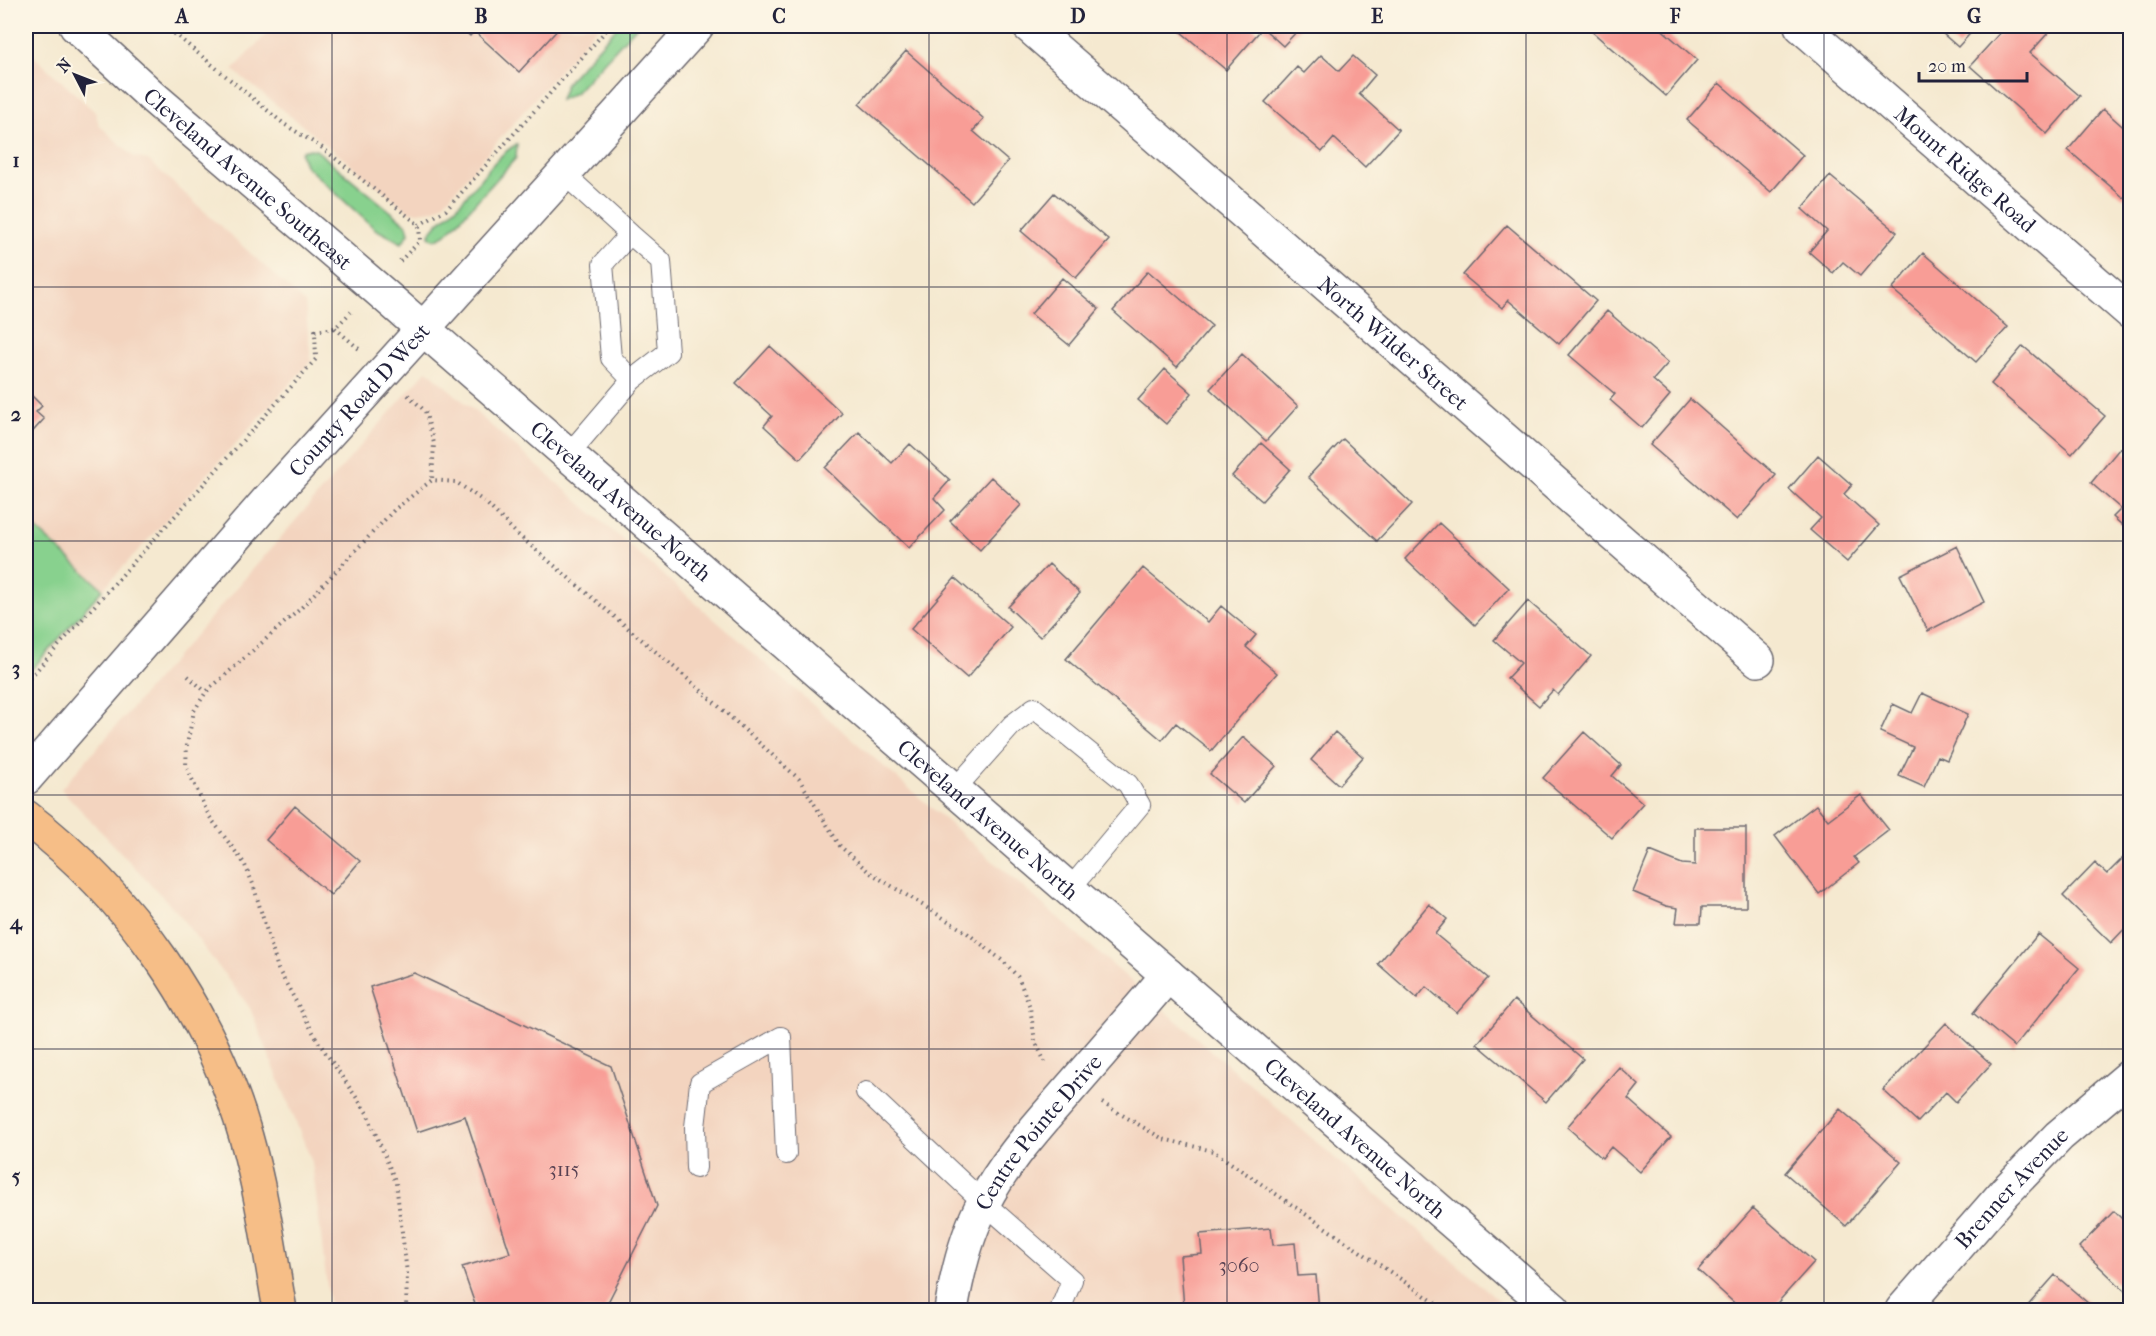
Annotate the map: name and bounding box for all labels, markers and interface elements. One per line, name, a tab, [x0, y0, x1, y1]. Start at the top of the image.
text: A	[174, 5, 190, 28]
text: B	[474, 5, 488, 28]
text: C	[772, 5, 786, 28]
text: D	[1070, 5, 1086, 28]
text: E	[1371, 5, 1383, 28]
text: F	[1669, 5, 1681, 28]
text: G	[1967, 5, 1981, 28]
north arrow	[45, 45, 105, 105]
scale bar	[1919, 45, 2027, 83]
text: N	[53, 54, 76, 76]
text: 20 m	[1928, 56, 1966, 77]
street label: Cleveland Avenue Southeast	[138, 83, 357, 276]
street label: Mount Ridge Road	[1889, 101, 2042, 239]
text: 1	[12, 149, 20, 172]
street label: North Wilder Street	[1312, 271, 1473, 416]
street label: County Road D West	[284, 318, 436, 482]
text: 2	[11, 403, 21, 426]
street label: Cleveland Avenue North	[525, 416, 717, 587]
text: 3	[12, 657, 20, 680]
street label: Cleveland Avenue North	[892, 734, 1084, 906]
text: 4	[9, 911, 23, 935]
street label: Centre Pointe Drive	[970, 1049, 1108, 1215]
street label: Cleveland Avenue North	[1259, 1053, 1451, 1224]
street label: Brenner Avenue	[1950, 1122, 2074, 1254]
house number: 3115	[548, 1158, 580, 1181]
text: 5	[12, 1165, 21, 1188]
house number: 3060	[1218, 1254, 1260, 1277]

